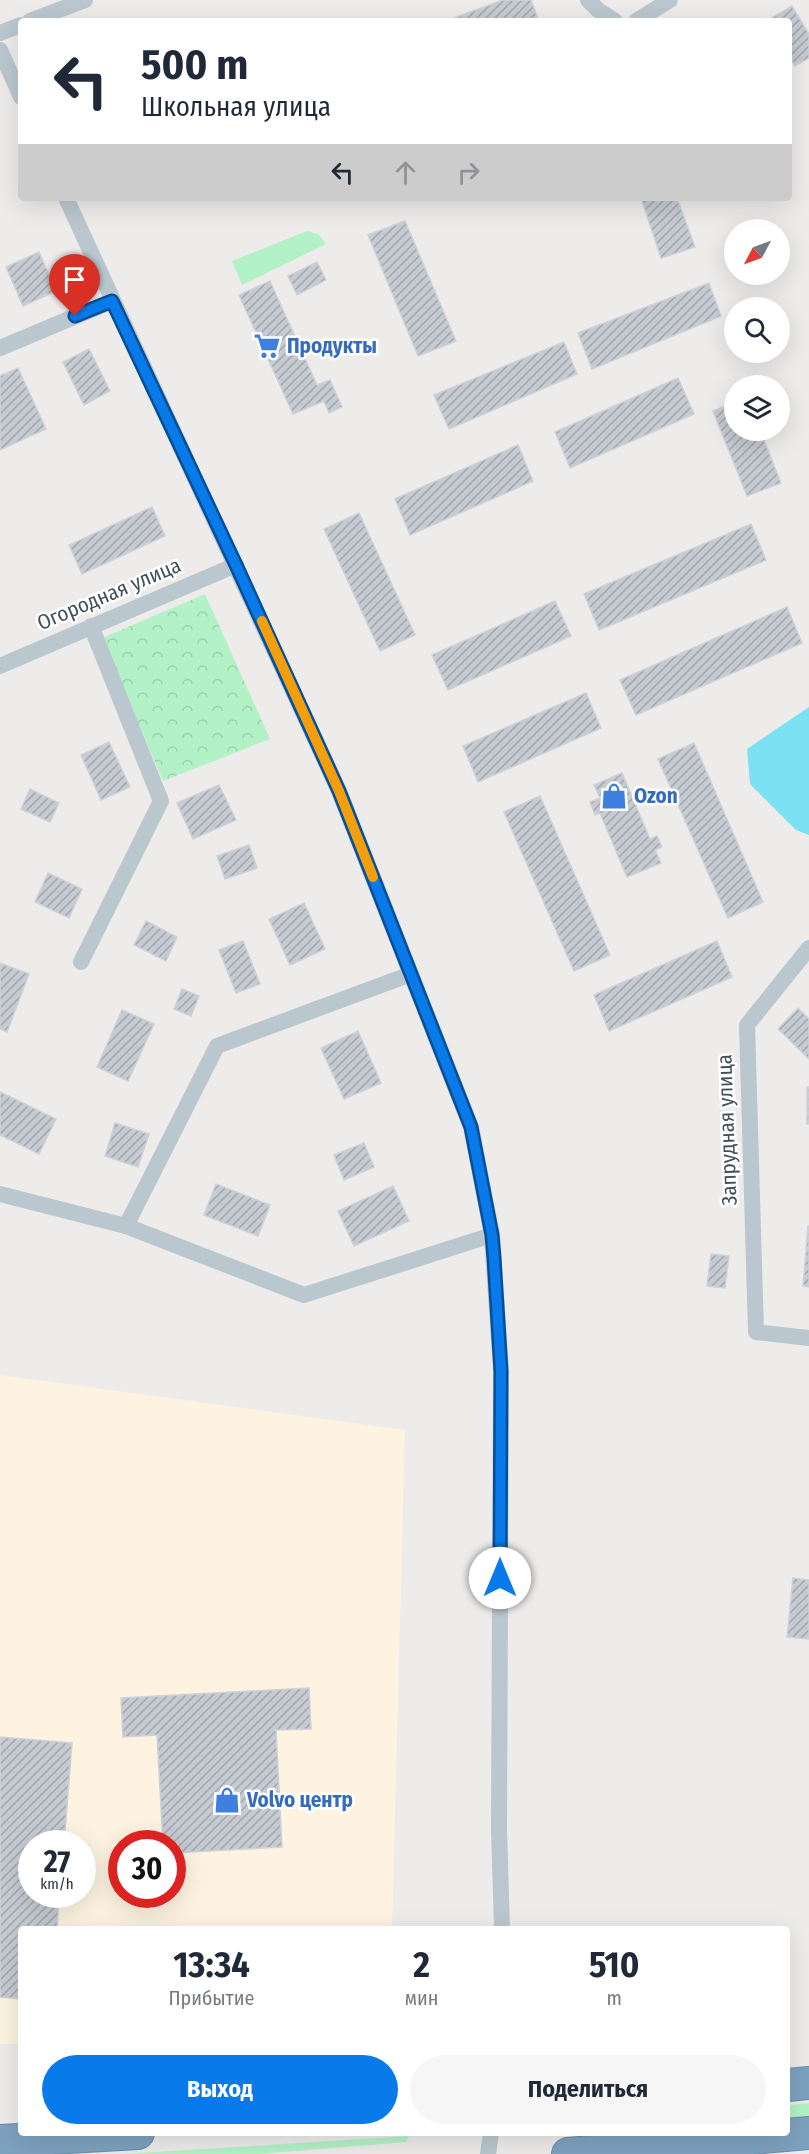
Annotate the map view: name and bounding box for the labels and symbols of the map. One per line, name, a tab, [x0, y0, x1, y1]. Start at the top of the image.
north arrow	[724, 219, 790, 285]
pin	[49, 254, 100, 316]
supermarket icon: Продукты	[252, 331, 282, 361]
place label: Продукты	[287, 333, 377, 359]
street label: Огородная улица	[33, 552, 185, 636]
shop icon: Ozon	[599, 781, 629, 811]
place label: Ozon	[634, 783, 678, 809]
street label: Запрудная улица	[711, 1054, 743, 1206]
position arrow	[468, 1546, 532, 1610]
shop icon: Volvo центр	[212, 1785, 242, 1815]
place label: Volvo центр	[246, 1787, 353, 1813]
speed limit sign: 30	[108, 1830, 186, 1908]

